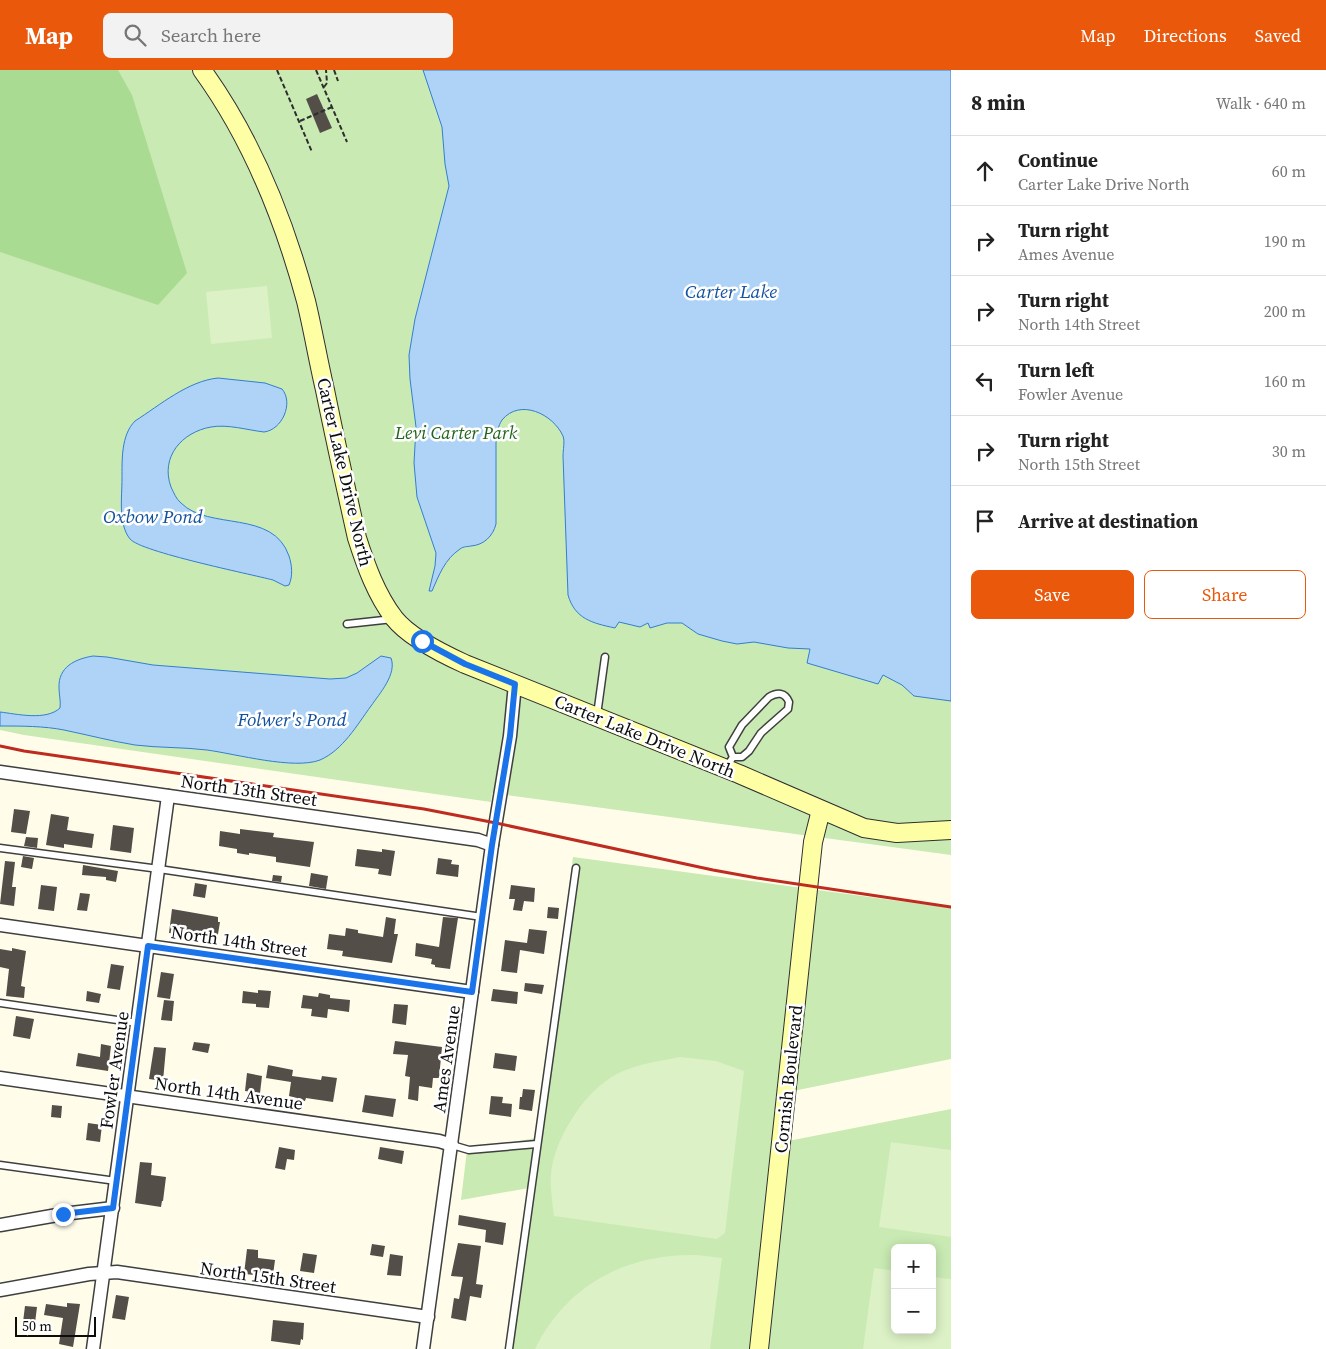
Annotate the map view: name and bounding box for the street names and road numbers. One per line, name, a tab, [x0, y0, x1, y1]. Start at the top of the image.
street label: Carter Lake Drive North	[311, 375, 379, 569]
street label: Carter Lake Drive North	[551, 688, 739, 784]
street label: North 13th Street	[179, 768, 319, 812]
street label: North 14th Street	[169, 919, 309, 963]
street label: Ames Avenue	[426, 1004, 466, 1114]
street label: Cornish Boulevard	[768, 1004, 808, 1154]
street label: Fowler Avenue	[93, 1010, 135, 1130]
street label: North 14th Avenue	[153, 1070, 305, 1116]
street label: North 15th Street	[198, 1255, 338, 1299]

